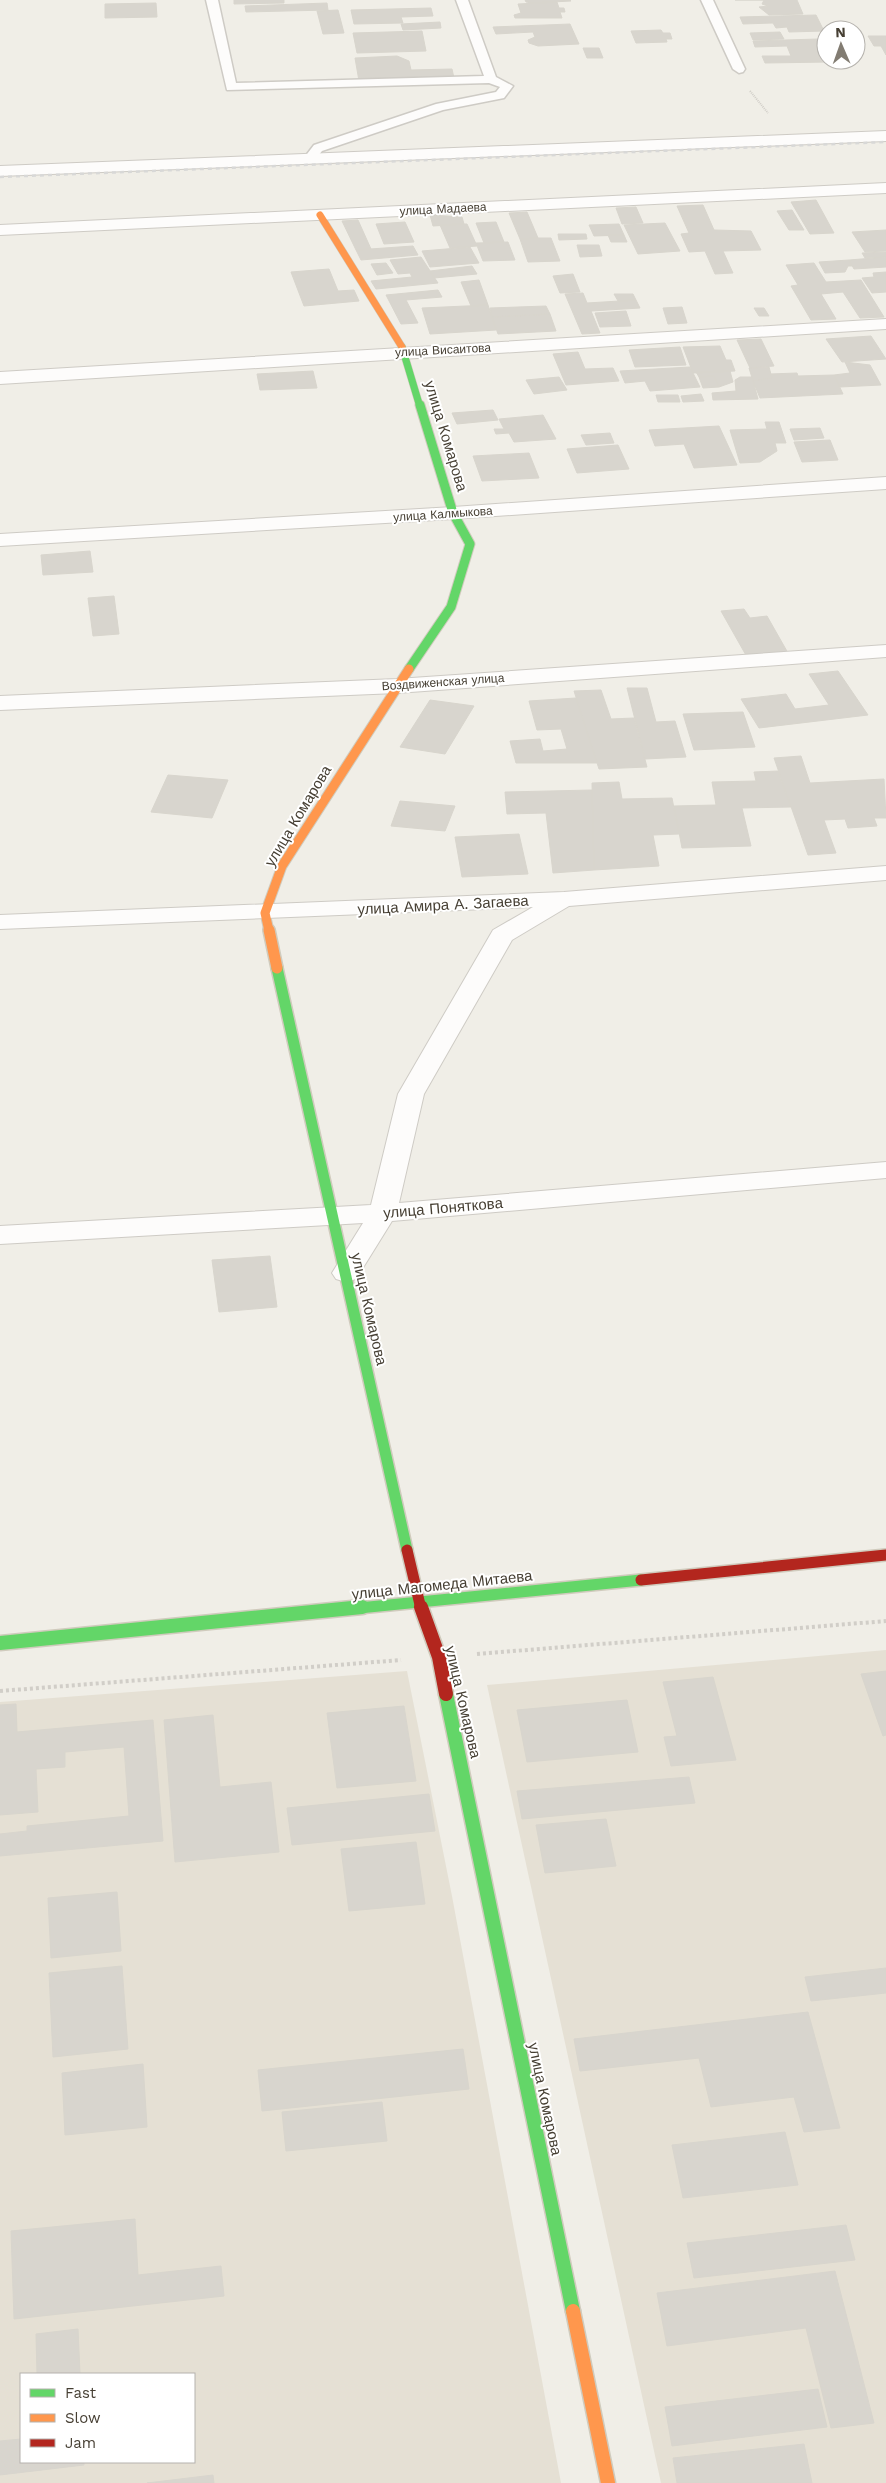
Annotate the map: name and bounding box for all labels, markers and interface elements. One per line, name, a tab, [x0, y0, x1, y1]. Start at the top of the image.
north arrow	[816, 20, 866, 70]
text: N	[835, 24, 846, 40]
street label: улица Мадаева	[399, 200, 487, 218]
street label: улица Висаитова	[395, 340, 492, 360]
street label: улица Комарова	[421, 378, 472, 494]
street label: улица Калмыкова	[393, 504, 493, 524]
street label: Воздвиженская улица	[381, 671, 505, 693]
street label: улица Комарова	[261, 762, 336, 870]
street label: улица Амира А. Загаева	[357, 891, 530, 918]
street label: улица Поняткова	[382, 1194, 504, 1222]
street label: улица Комарова	[347, 1251, 391, 1368]
street label: улица Магомеда Митаева	[351, 1566, 534, 1603]
street label: улица Комарова	[441, 1644, 485, 1761]
street label: улица Комарова	[524, 2041, 566, 2158]
legend	[20, 2373, 195, 2463]
text: Fast	[65, 2384, 97, 2402]
text: Slow	[65, 2409, 101, 2427]
text: Jam	[65, 2434, 96, 2452]

